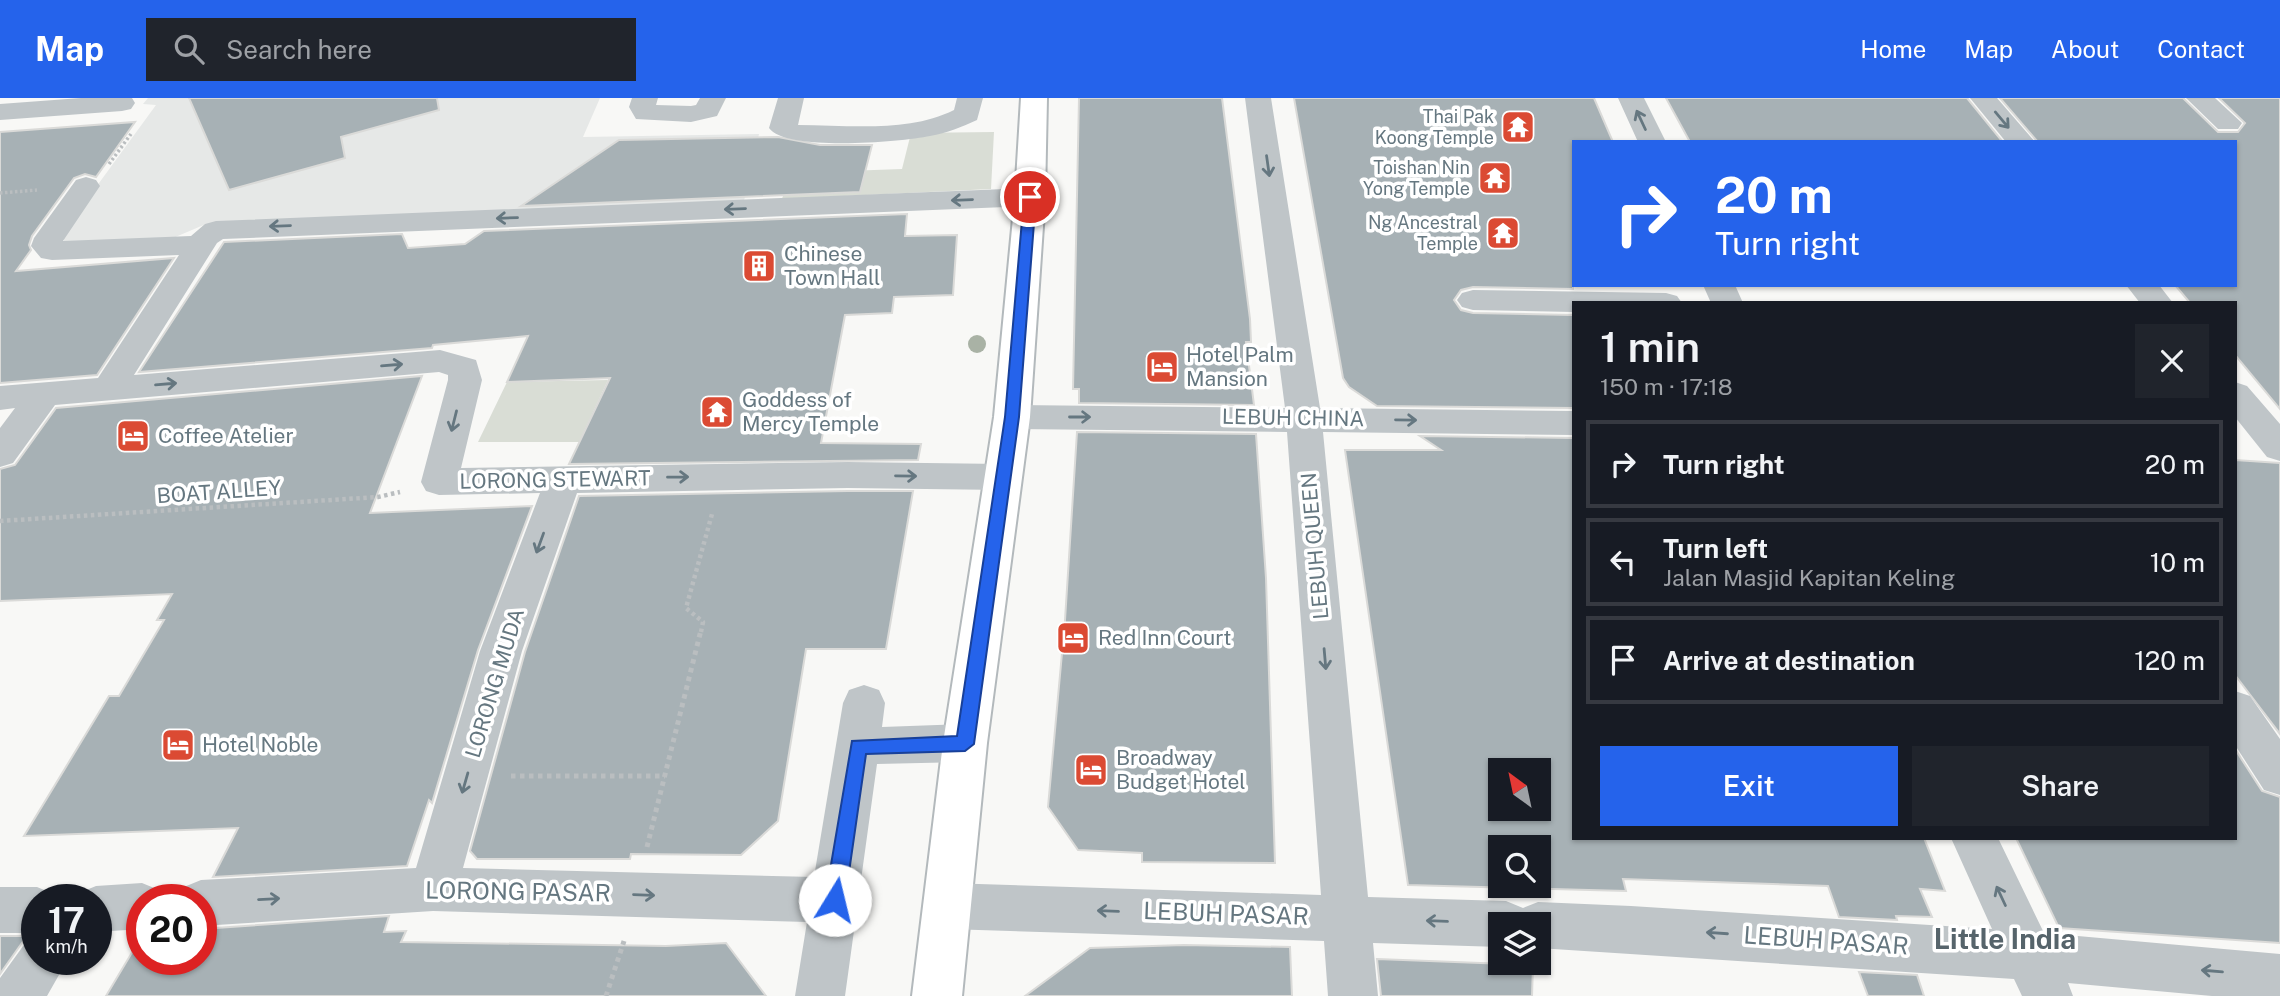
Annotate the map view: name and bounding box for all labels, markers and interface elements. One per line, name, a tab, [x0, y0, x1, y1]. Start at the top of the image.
search box	[146, 18, 636, 81]
text: Map	[35, 30, 104, 68]
icon: search	[170, 30, 208, 68]
text: Search here	[226, 34, 372, 65]
text: Home	[1860, 35, 1926, 63]
text: Map	[1964, 35, 2013, 63]
text: About	[2051, 35, 2119, 63]
text: Contact	[2157, 35, 2245, 63]
place label: Thai Pak Koong Temple	[1375, 106, 1494, 148]
temple icon: Thai Pak Koong Temple	[1499, 108, 1537, 146]
one-way arrow	[1634, 110, 1647, 131]
one-way arrow	[1994, 111, 2010, 129]
one-way arrow	[1261, 154, 1274, 176]
place label: Toishan Nin Yong Temple	[1363, 157, 1470, 199]
temple icon: Toishan Nin Yong Temple	[1476, 159, 1514, 197]
text: 20 m	[1715, 166, 1833, 224]
pin	[1000, 167, 1060, 227]
icon: right	[1600, 168, 1691, 259]
icon: arrive	[1011, 178, 1049, 216]
one-way arrow	[951, 194, 974, 207]
one-way arrow	[723, 202, 746, 215]
one-way arrow	[496, 211, 519, 224]
place label: Ng Ancestral Temple	[1368, 212, 1478, 254]
temple icon: Ng Ancestral Temple	[1484, 214, 1522, 252]
one-way arrow	[269, 220, 292, 233]
text: Turn right	[1715, 225, 1860, 262]
place label: Chinese Town Hall	[784, 241, 880, 290]
building icon: Chinese Town Hall	[740, 247, 778, 285]
text: 1 min	[1600, 322, 1700, 371]
button: close	[2135, 324, 2209, 398]
place label: Hotel Palm Mansion	[1186, 342, 1294, 391]
hotel icon: Hotel Palm Mansion	[1143, 348, 1181, 386]
one-way arrow	[381, 358, 403, 371]
text: 150 m · 17:18	[1600, 373, 1733, 400]
one-way arrow	[154, 377, 176, 390]
place label: Goddess of Mercy Temple	[742, 387, 879, 436]
temple icon: Goddess of Mercy Temple	[698, 393, 736, 431]
street label: LEBUH CHINA	[1222, 404, 1365, 431]
one-way arrow	[447, 409, 460, 432]
one-way arrow	[1068, 410, 1091, 424]
one-way arrow	[1394, 413, 1417, 427]
hotel icon: Coffee Atelier	[114, 417, 152, 455]
place label: Coffee Atelier	[158, 423, 294, 448]
icon: right	[1604, 445, 1642, 483]
text: Turn right	[1663, 449, 1785, 480]
text: 20 m	[2145, 449, 2205, 480]
street label: LORONG STEWART	[459, 465, 651, 494]
one-way arrow	[894, 469, 917, 483]
one-way arrow	[666, 470, 689, 484]
street label: LEBUH QUEEN	[1296, 471, 1333, 621]
street label: BOAT ALLEY	[156, 475, 282, 508]
one-way arrow	[533, 532, 545, 554]
text: Turn left	[1663, 533, 1768, 564]
icon: left	[1604, 543, 1642, 581]
text: 10 m	[2150, 547, 2205, 578]
text: Jalan Masjid Kapitan Keling	[1663, 564, 1955, 591]
street label: LORONG MUDA	[460, 605, 529, 761]
hotel icon: Red Inn Court	[1054, 619, 1092, 657]
place label: Red Inn Court	[1098, 625, 1231, 650]
icon: arrive	[1604, 641, 1642, 679]
text: Arrive at destination	[1663, 645, 1915, 676]
text: 120 m	[2134, 645, 2205, 676]
one-way arrow	[1319, 647, 1332, 670]
hotel icon: Hotel Noble	[159, 726, 197, 764]
place label: Hotel Noble	[202, 732, 318, 757]
place label: Broadway Budget Hotel	[1116, 745, 1246, 794]
button: Exit	[1600, 746, 1898, 826]
button: Share	[1912, 746, 2209, 826]
hotel icon: Broadway Budget Hotel	[1072, 751, 1110, 789]
north arrow	[1488, 758, 1550, 821]
map controls	[1488, 758, 1551, 975]
one-way arrow	[457, 772, 470, 794]
button: search	[1488, 835, 1551, 898]
position arrow	[798, 863, 872, 937]
street label: LORONG PASAR	[425, 875, 611, 907]
speed limit sign: 20	[126, 884, 217, 975]
one-way arrow	[1993, 886, 2007, 907]
one-way arrow	[632, 888, 655, 901]
one-way arrow	[258, 892, 281, 905]
street label: LEBUH PASAR	[1143, 896, 1309, 930]
text: 17	[48, 900, 85, 941]
one-way arrow	[1097, 904, 1120, 917]
button: layers	[1488, 912, 1551, 975]
one-way arrow	[1426, 915, 1449, 928]
street label: LEBUH PASAR	[1743, 920, 1910, 960]
district label: Little India	[1934, 922, 2076, 955]
one-way arrow	[1706, 926, 1728, 939]
text: km/h	[45, 936, 88, 957]
one-way arrow	[2201, 964, 2224, 977]

